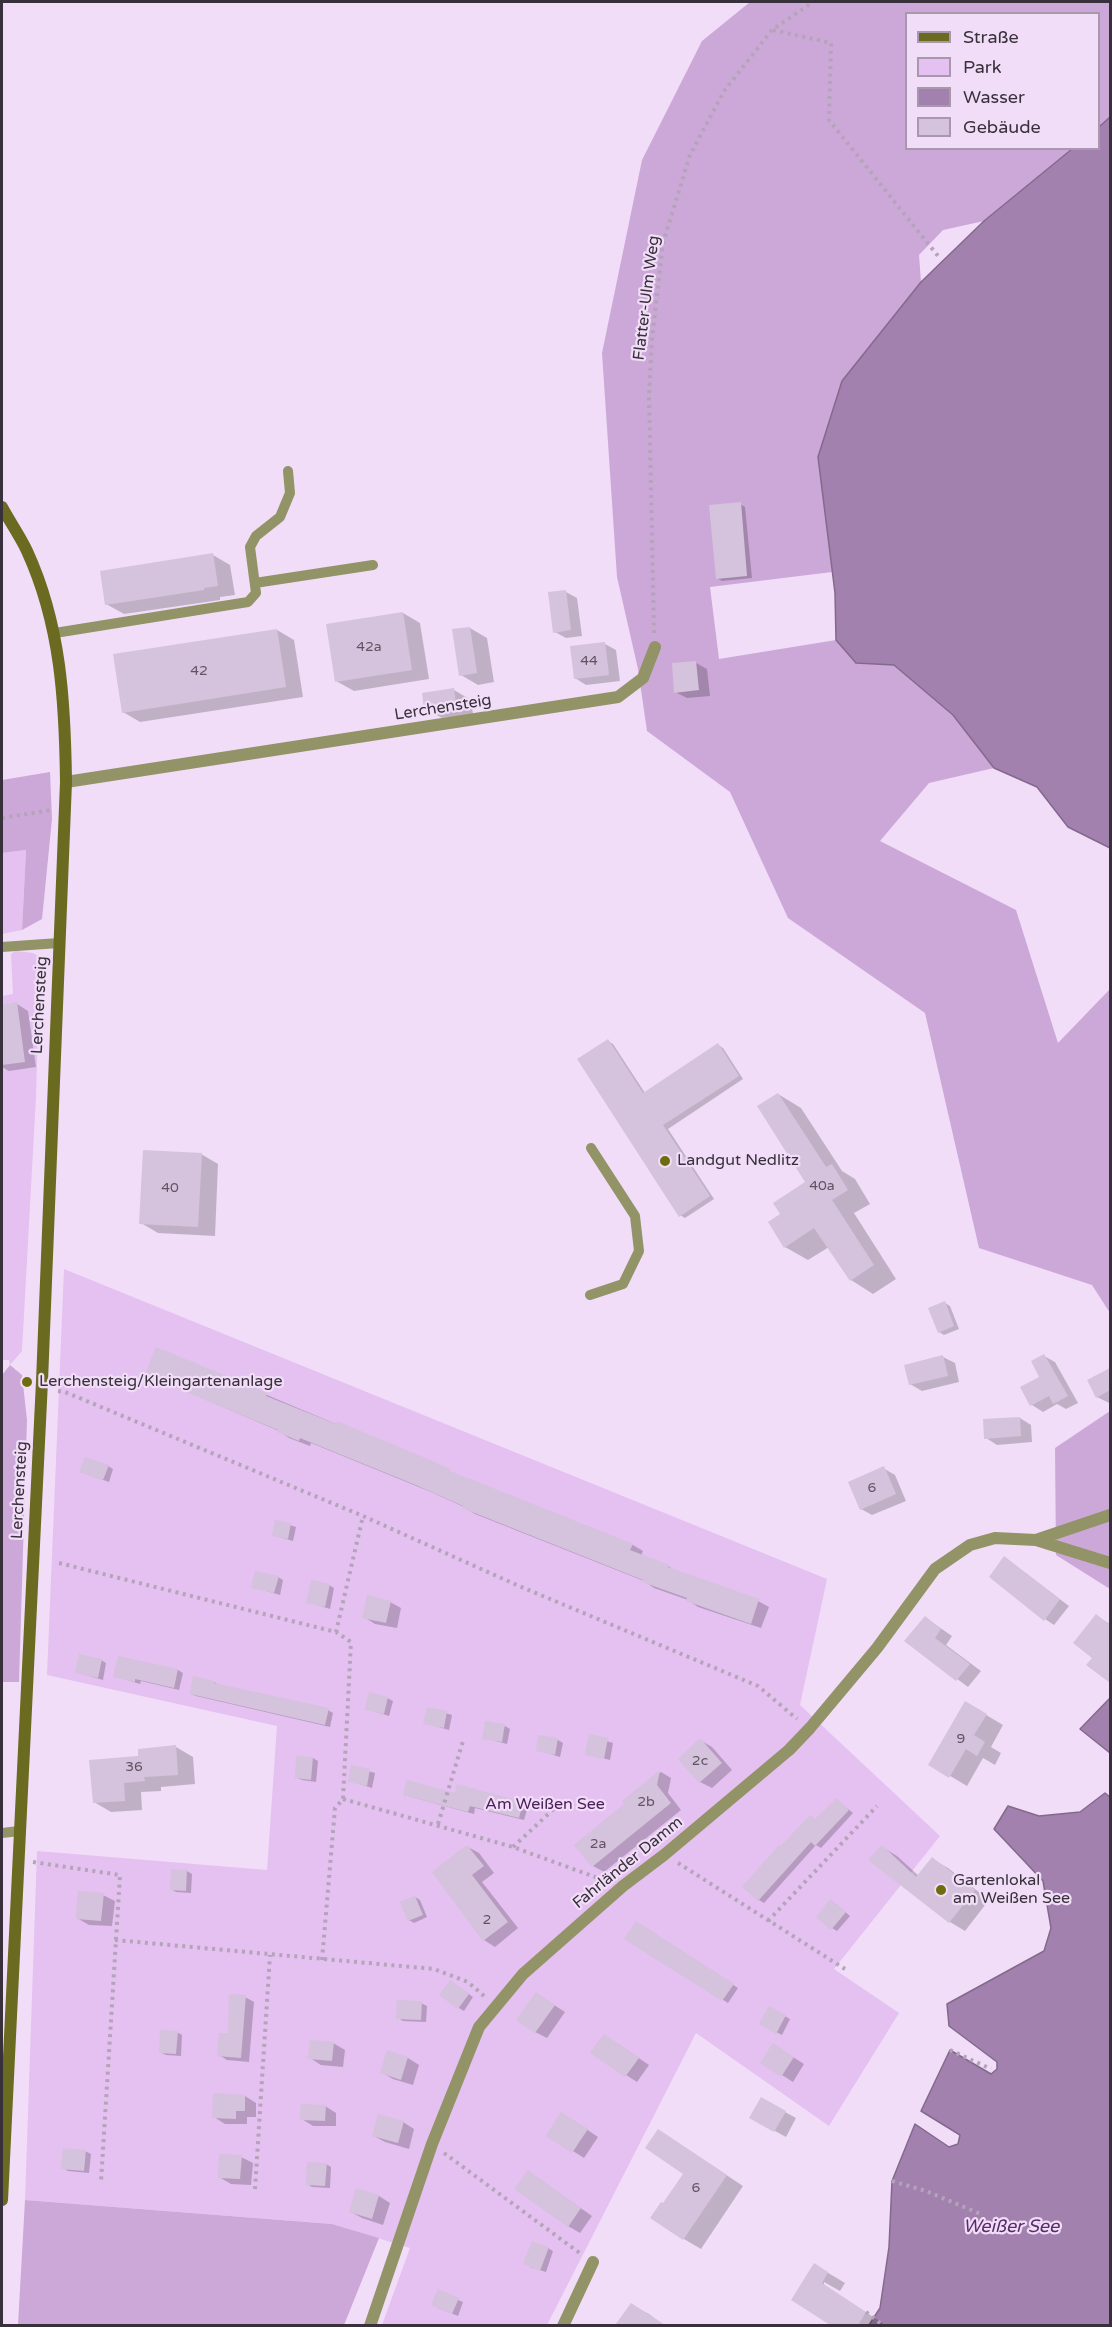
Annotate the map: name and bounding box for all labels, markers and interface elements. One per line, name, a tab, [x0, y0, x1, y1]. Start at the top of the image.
legend	[905, 12, 1100, 150]
text: Straße	[963, 26, 1019, 48]
text: Park	[963, 56, 1001, 78]
text: Wasser	[963, 86, 1025, 108]
text: Gebäude	[963, 116, 1041, 138]
street label: Flatter-Ulm Weg	[630, 235, 664, 361]
house number: 42a	[356, 639, 382, 655]
house number: 44	[580, 653, 598, 669]
house number: 42	[190, 663, 208, 679]
street label: Lerchensteig	[393, 691, 493, 725]
street label: Lerchensteig	[28, 956, 52, 1054]
place label: Landgut Nedlitz	[677, 1151, 799, 1171]
marker: Landgut Nedlitz	[658, 1154, 672, 1168]
house number: 40a	[809, 1178, 835, 1194]
house number: 40	[161, 1180, 179, 1196]
place label: Lerchensteig/Kleingartenanlage	[39, 1372, 282, 1392]
marker: Lerchensteig/Kleingartenanlage	[20, 1375, 34, 1389]
street label: Lerchensteig	[8, 1441, 32, 1539]
house number: 6	[868, 1480, 876, 1496]
house number: 9	[957, 1731, 965, 1747]
house number: 2c	[692, 1753, 708, 1769]
house number: 36	[125, 1759, 143, 1775]
house number: 2b	[637, 1794, 655, 1810]
park label: Am Weißen See	[485, 1795, 605, 1815]
street label: Fahrländer Damm	[569, 1813, 687, 1913]
house number: 2a	[590, 1836, 606, 1852]
place label: Gartenlokal am Weißen See	[953, 1871, 1070, 1909]
marker: Gartenlokal am Weißen See	[934, 1883, 948, 1897]
house number: 2	[483, 1912, 491, 1928]
house number: 6	[692, 2180, 700, 2196]
water label: Weißer See	[963, 2216, 1059, 2238]

